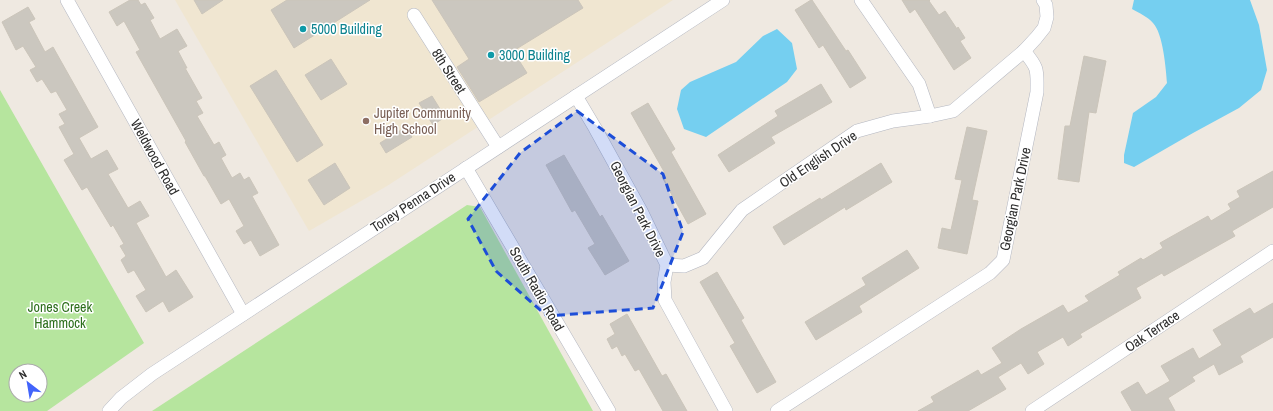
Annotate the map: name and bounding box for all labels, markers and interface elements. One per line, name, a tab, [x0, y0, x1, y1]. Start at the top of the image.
place label: 5000 Building	[311, 20, 382, 38]
marker: 5000 Building	[298, 24, 308, 34]
street label: 8th Street	[428, 45, 470, 97]
place label: 3000 Building	[499, 46, 570, 64]
marker: 3000 Building	[486, 50, 496, 60]
place label: Jupiter Community High School	[374, 104, 471, 138]
street label: Weldwood Road	[127, 116, 183, 198]
marker: Jupiter Community High School	[361, 116, 371, 126]
street label: Old English Drive	[776, 126, 860, 192]
street label: Georgian Park Drive	[995, 146, 1035, 252]
street label: Georgian Park Drive	[606, 158, 670, 260]
street label: Toney Penna Drive	[367, 168, 459, 236]
street label: South Radio Road	[506, 244, 568, 334]
park label: Jones Creek Hammock	[28, 298, 92, 332]
street label: Oak Terrace	[1121, 306, 1183, 356]
north arrow	[8, 363, 48, 403]
text: N	[16, 367, 29, 382]

